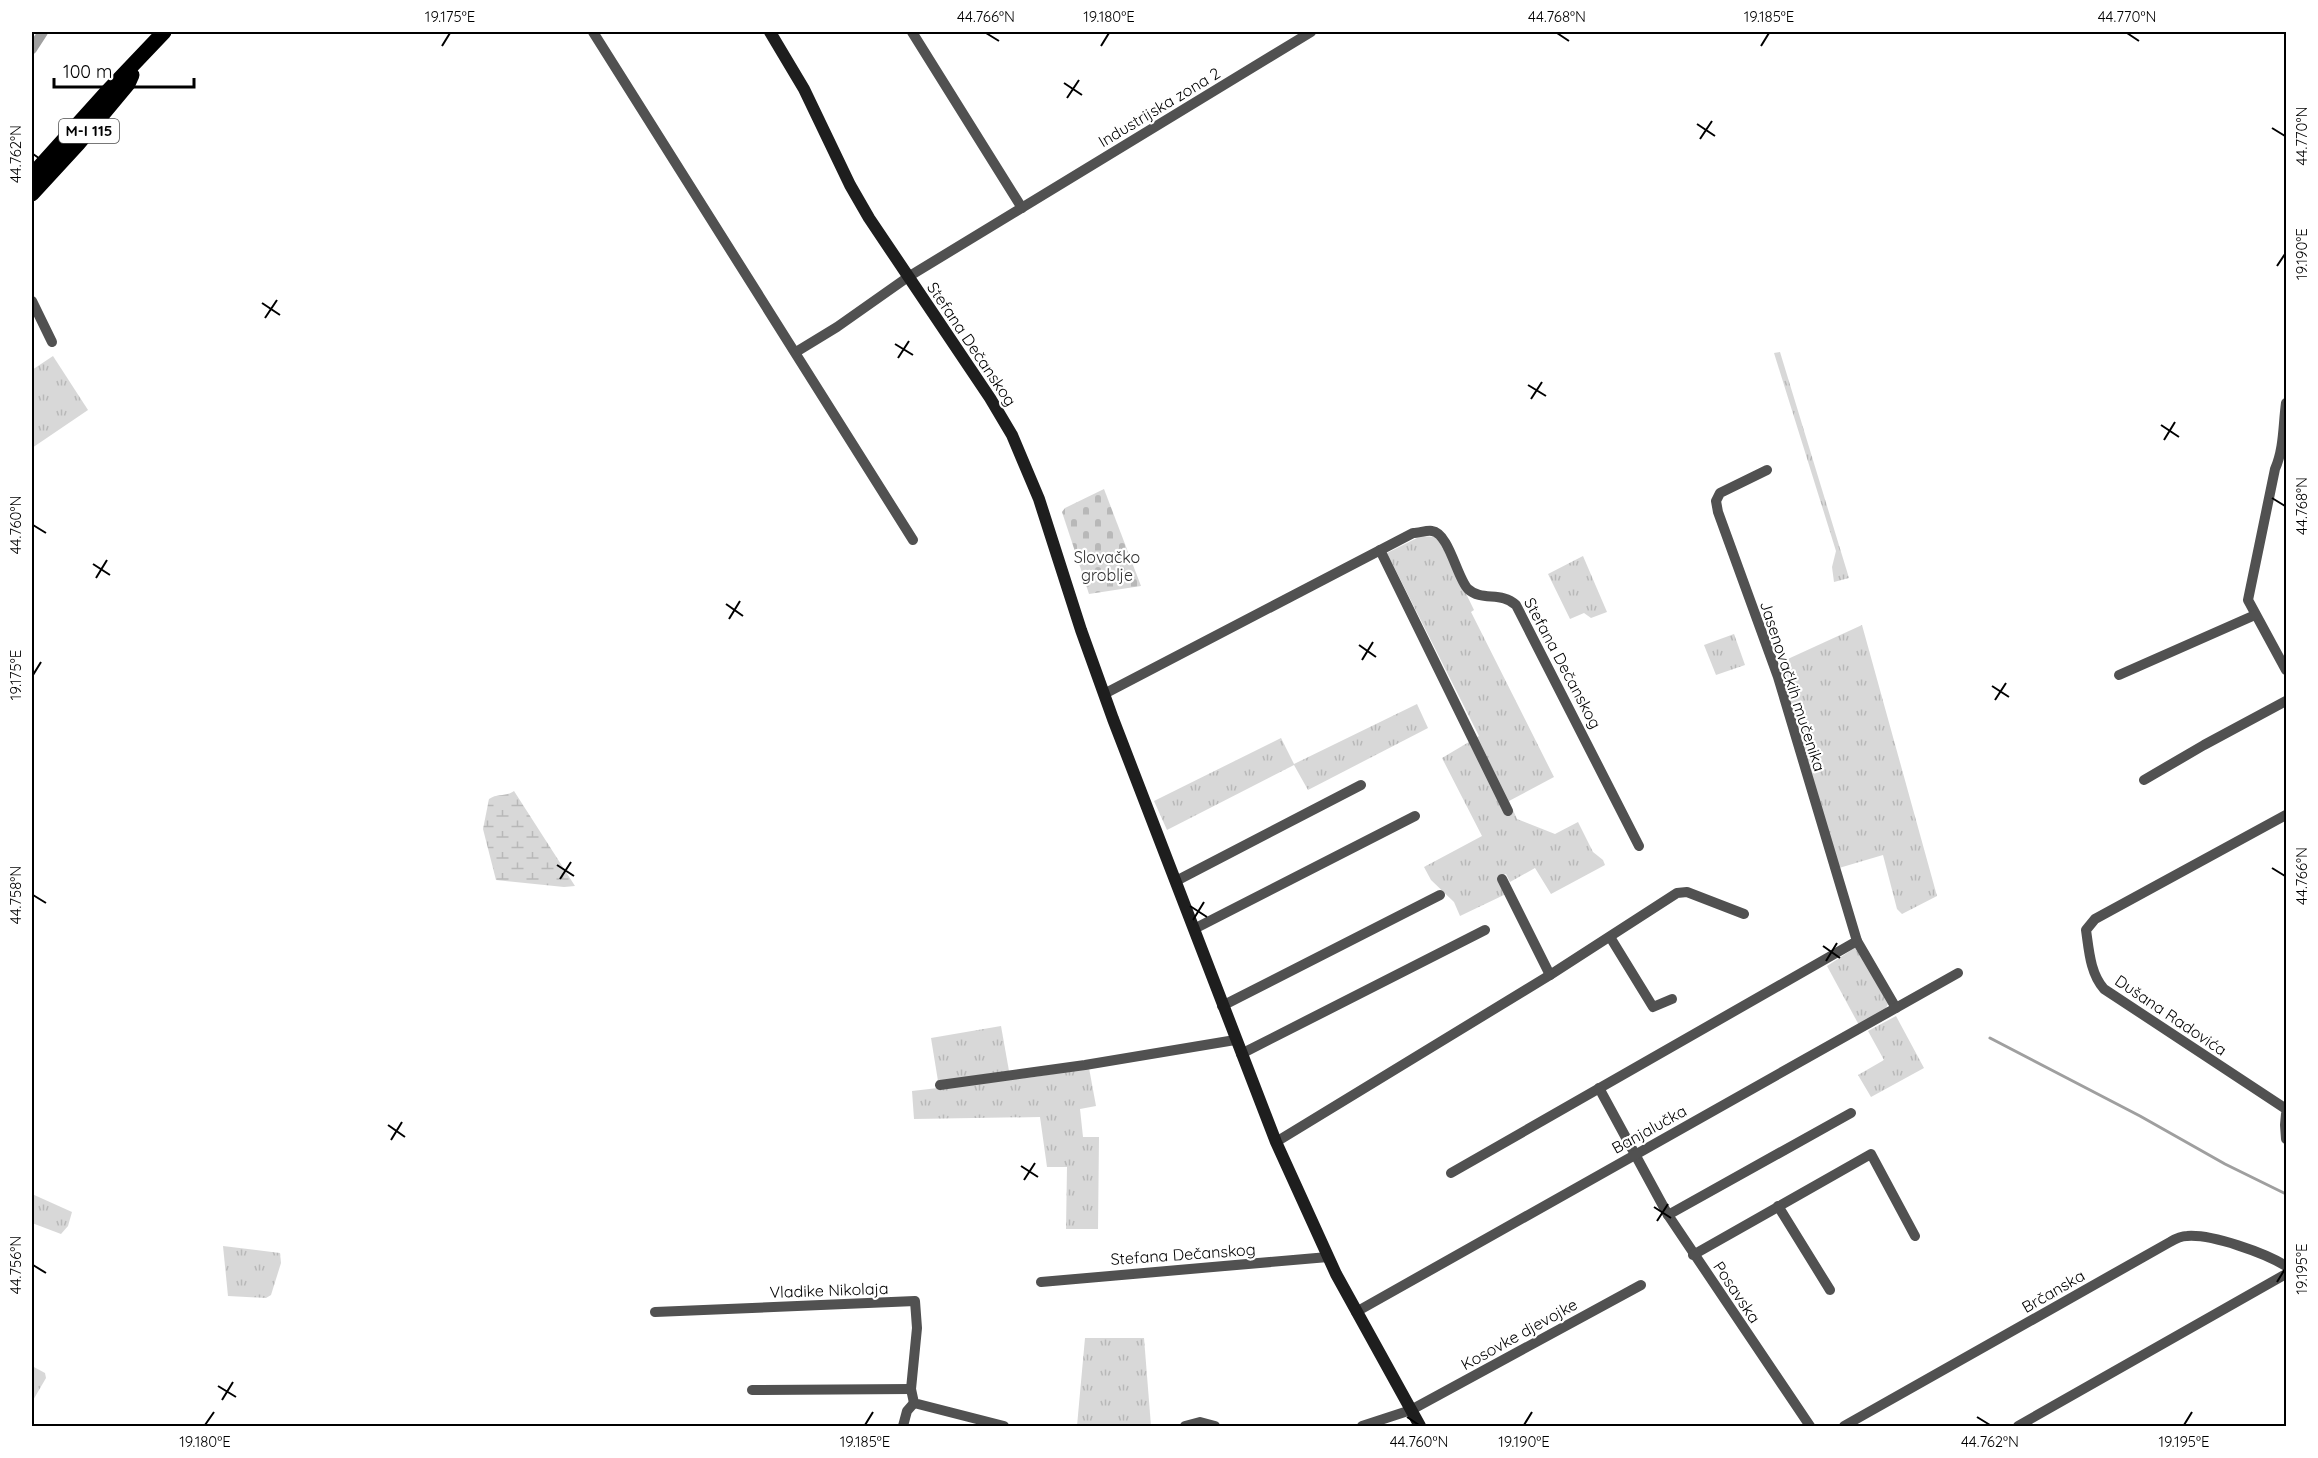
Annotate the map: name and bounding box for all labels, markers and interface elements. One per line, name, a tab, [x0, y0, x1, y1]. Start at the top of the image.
text: 19.175°E	[425, 7, 475, 26]
text: 44.766°N	[957, 7, 1015, 26]
text: 19.180°E	[1083, 7, 1135, 26]
text: 44.768°N	[1528, 7, 1586, 26]
text: 19.185°E	[1744, 7, 1794, 26]
text: 44.770°N	[2098, 7, 2156, 26]
scale bar	[54, 51, 194, 89]
text: 100 m	[63, 60, 112, 83]
street label: Industrijska zona 2	[1094, 63, 1224, 151]
text: 44.770°N	[2292, 107, 2311, 165]
road number: M-I 115	[59, 119, 119, 143]
text: 44.762°N	[6, 125, 25, 183]
text: 19.190°E	[2292, 228, 2311, 280]
street label: Stefana Dečanskog	[923, 278, 1021, 410]
text: 44.768°N	[2292, 477, 2311, 535]
text: 44.760°N	[6, 496, 25, 554]
park label: Slovačko groblje	[1074, 547, 1140, 585]
street label: Stefana Dečanskog	[1520, 594, 1606, 732]
street label: Jasenovačkih mučenika	[1756, 598, 1830, 774]
text: 19.175°E	[6, 650, 25, 700]
text: 44.766°N	[2292, 847, 2311, 905]
text: 44.758°N	[6, 866, 25, 924]
street label: Dušana Radovića	[2111, 970, 2231, 1060]
street label: Banjalučka	[1608, 1100, 1690, 1158]
text: 44.756°N	[6, 1236, 25, 1294]
street label: Stefana Dečanskog	[1110, 1239, 1256, 1269]
text: 19.195°E	[2292, 1244, 2311, 1295]
street label: Posavska	[1709, 1257, 1765, 1327]
street label: Brčanska	[2018, 1265, 2088, 1317]
street label: Vladike Nikolaja	[769, 1278, 889, 1302]
street label: Kosovke djevojke	[1457, 1294, 1581, 1374]
text: 19.180°E	[179, 1432, 231, 1451]
text: 19.185°E	[840, 1432, 890, 1451]
text: 44.760°N	[1390, 1432, 1448, 1451]
text: 19.190°E	[1498, 1432, 1550, 1451]
text: 44.762°N	[1961, 1432, 2019, 1451]
text: 19.195°E	[2159, 1432, 2210, 1451]

